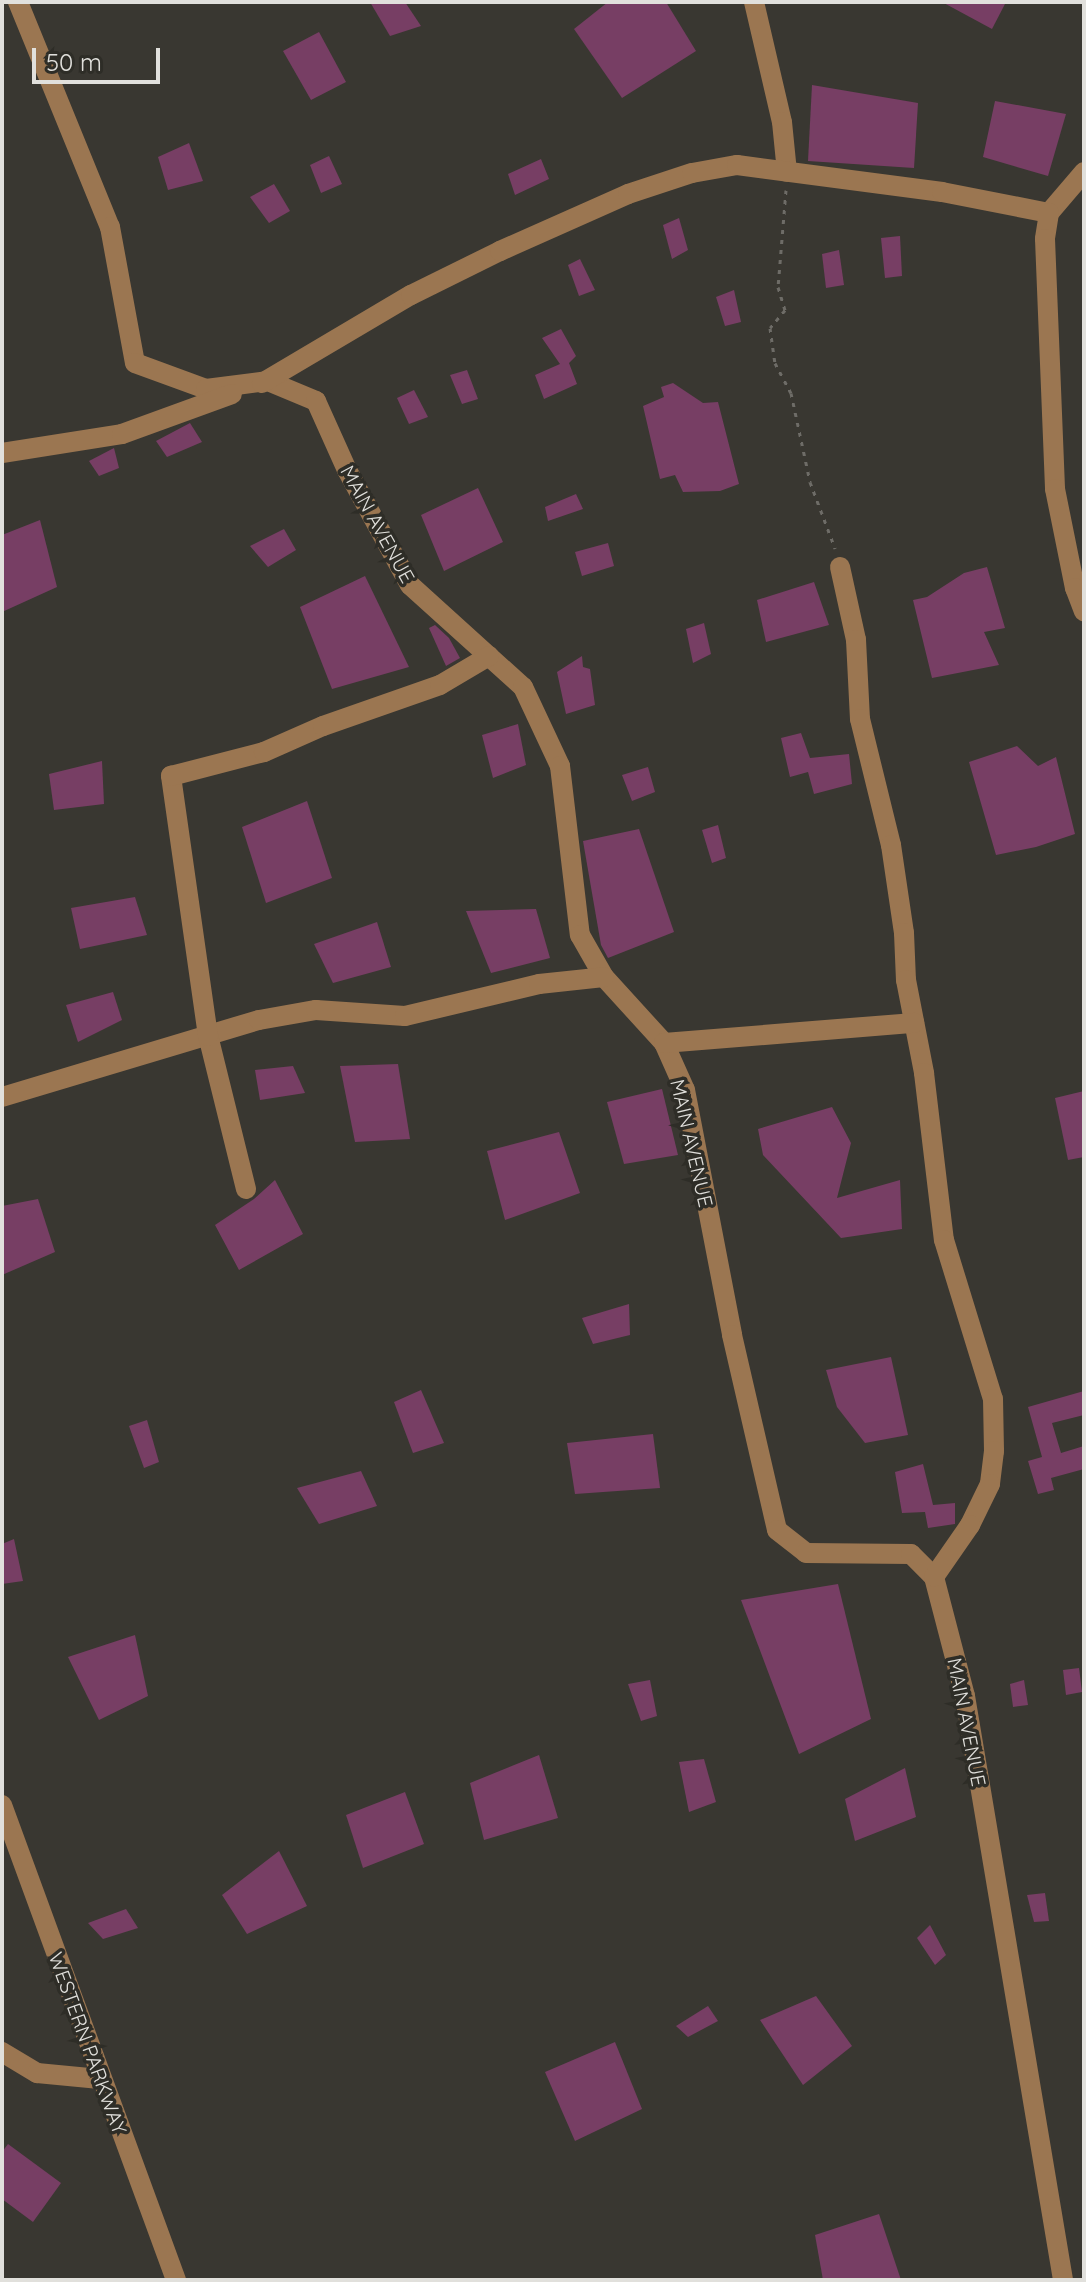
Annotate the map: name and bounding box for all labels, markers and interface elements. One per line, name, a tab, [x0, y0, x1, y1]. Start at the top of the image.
scale bar	[36, 32, 164, 82]
text: 50 m	[46, 47, 102, 77]
street label: MAIN AVENUE	[336, 461, 420, 587]
street label: MAIN AVENUE	[666, 1077, 718, 1209]
street label: MAIN AVENUE	[943, 1656, 991, 1788]
street label: WESTERN PARKWAY	[44, 1949, 132, 2137]

